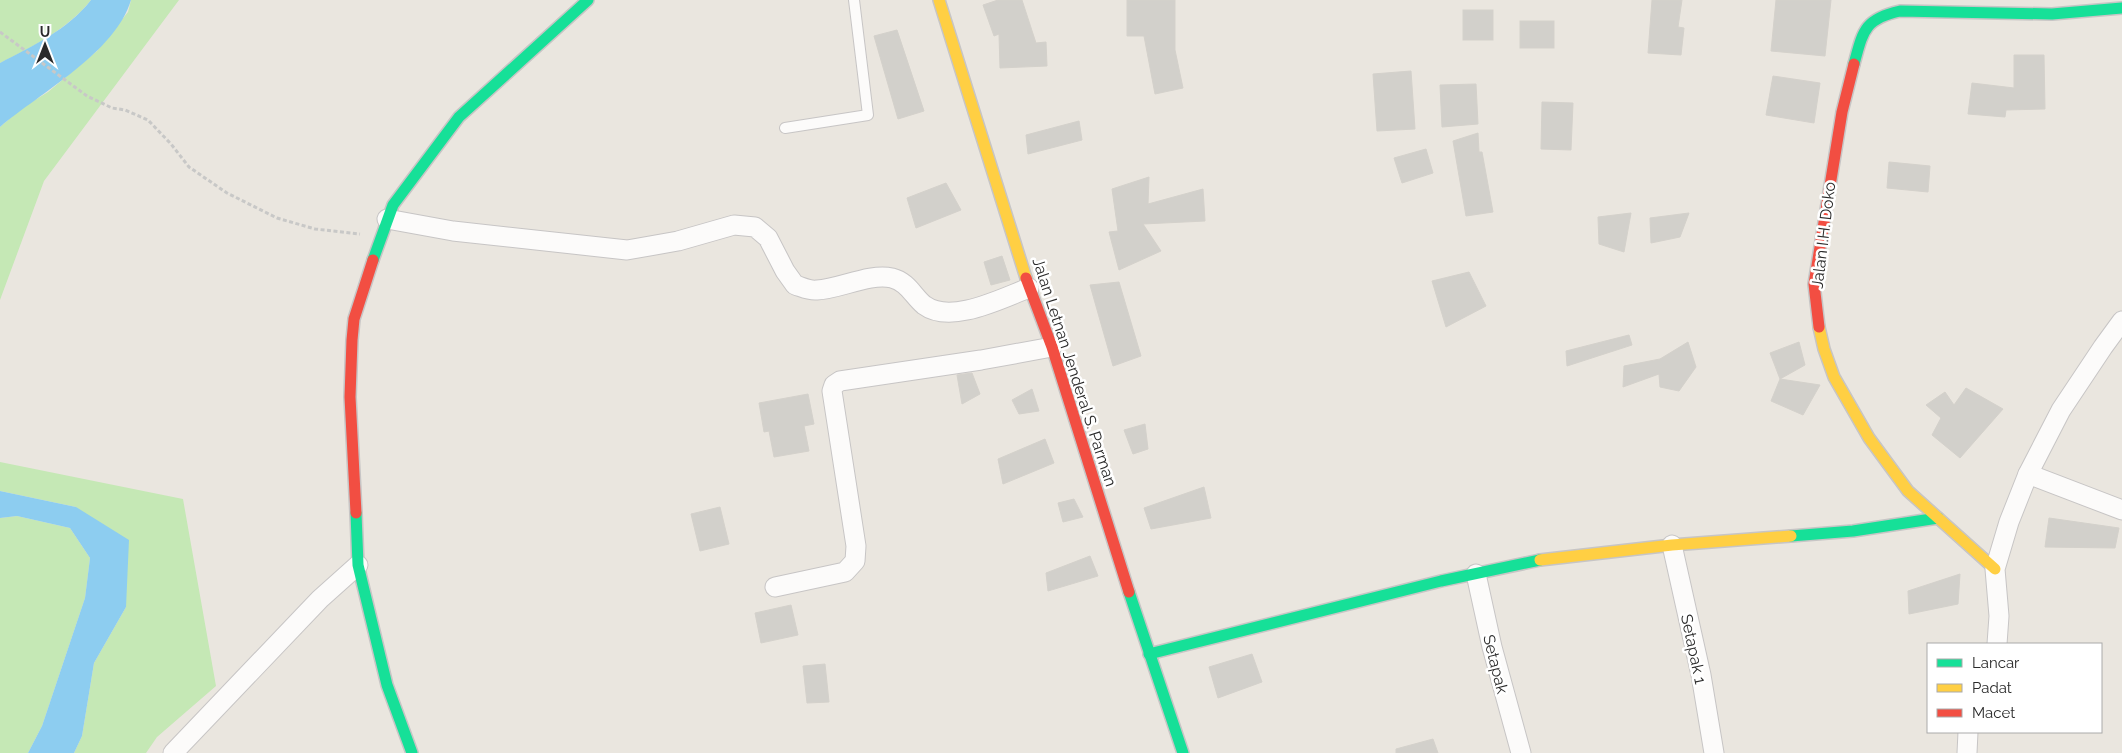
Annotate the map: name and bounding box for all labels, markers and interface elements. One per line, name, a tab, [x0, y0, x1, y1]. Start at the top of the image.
north arrow	[20, 20, 70, 70]
text: U	[40, 24, 50, 40]
street label: Jalan I.H. Doko	[1808, 181, 1839, 289]
street label: Jalan Letnan Jenderal S. Parman	[1029, 255, 1121, 489]
street label: Setapak 1	[1677, 612, 1710, 686]
street label: Setapak	[1479, 633, 1512, 696]
legend	[1927, 643, 2102, 733]
text: Lancar	[1972, 654, 2020, 672]
text: Padat	[1972, 679, 2012, 697]
text: Macet	[1972, 704, 2015, 722]

